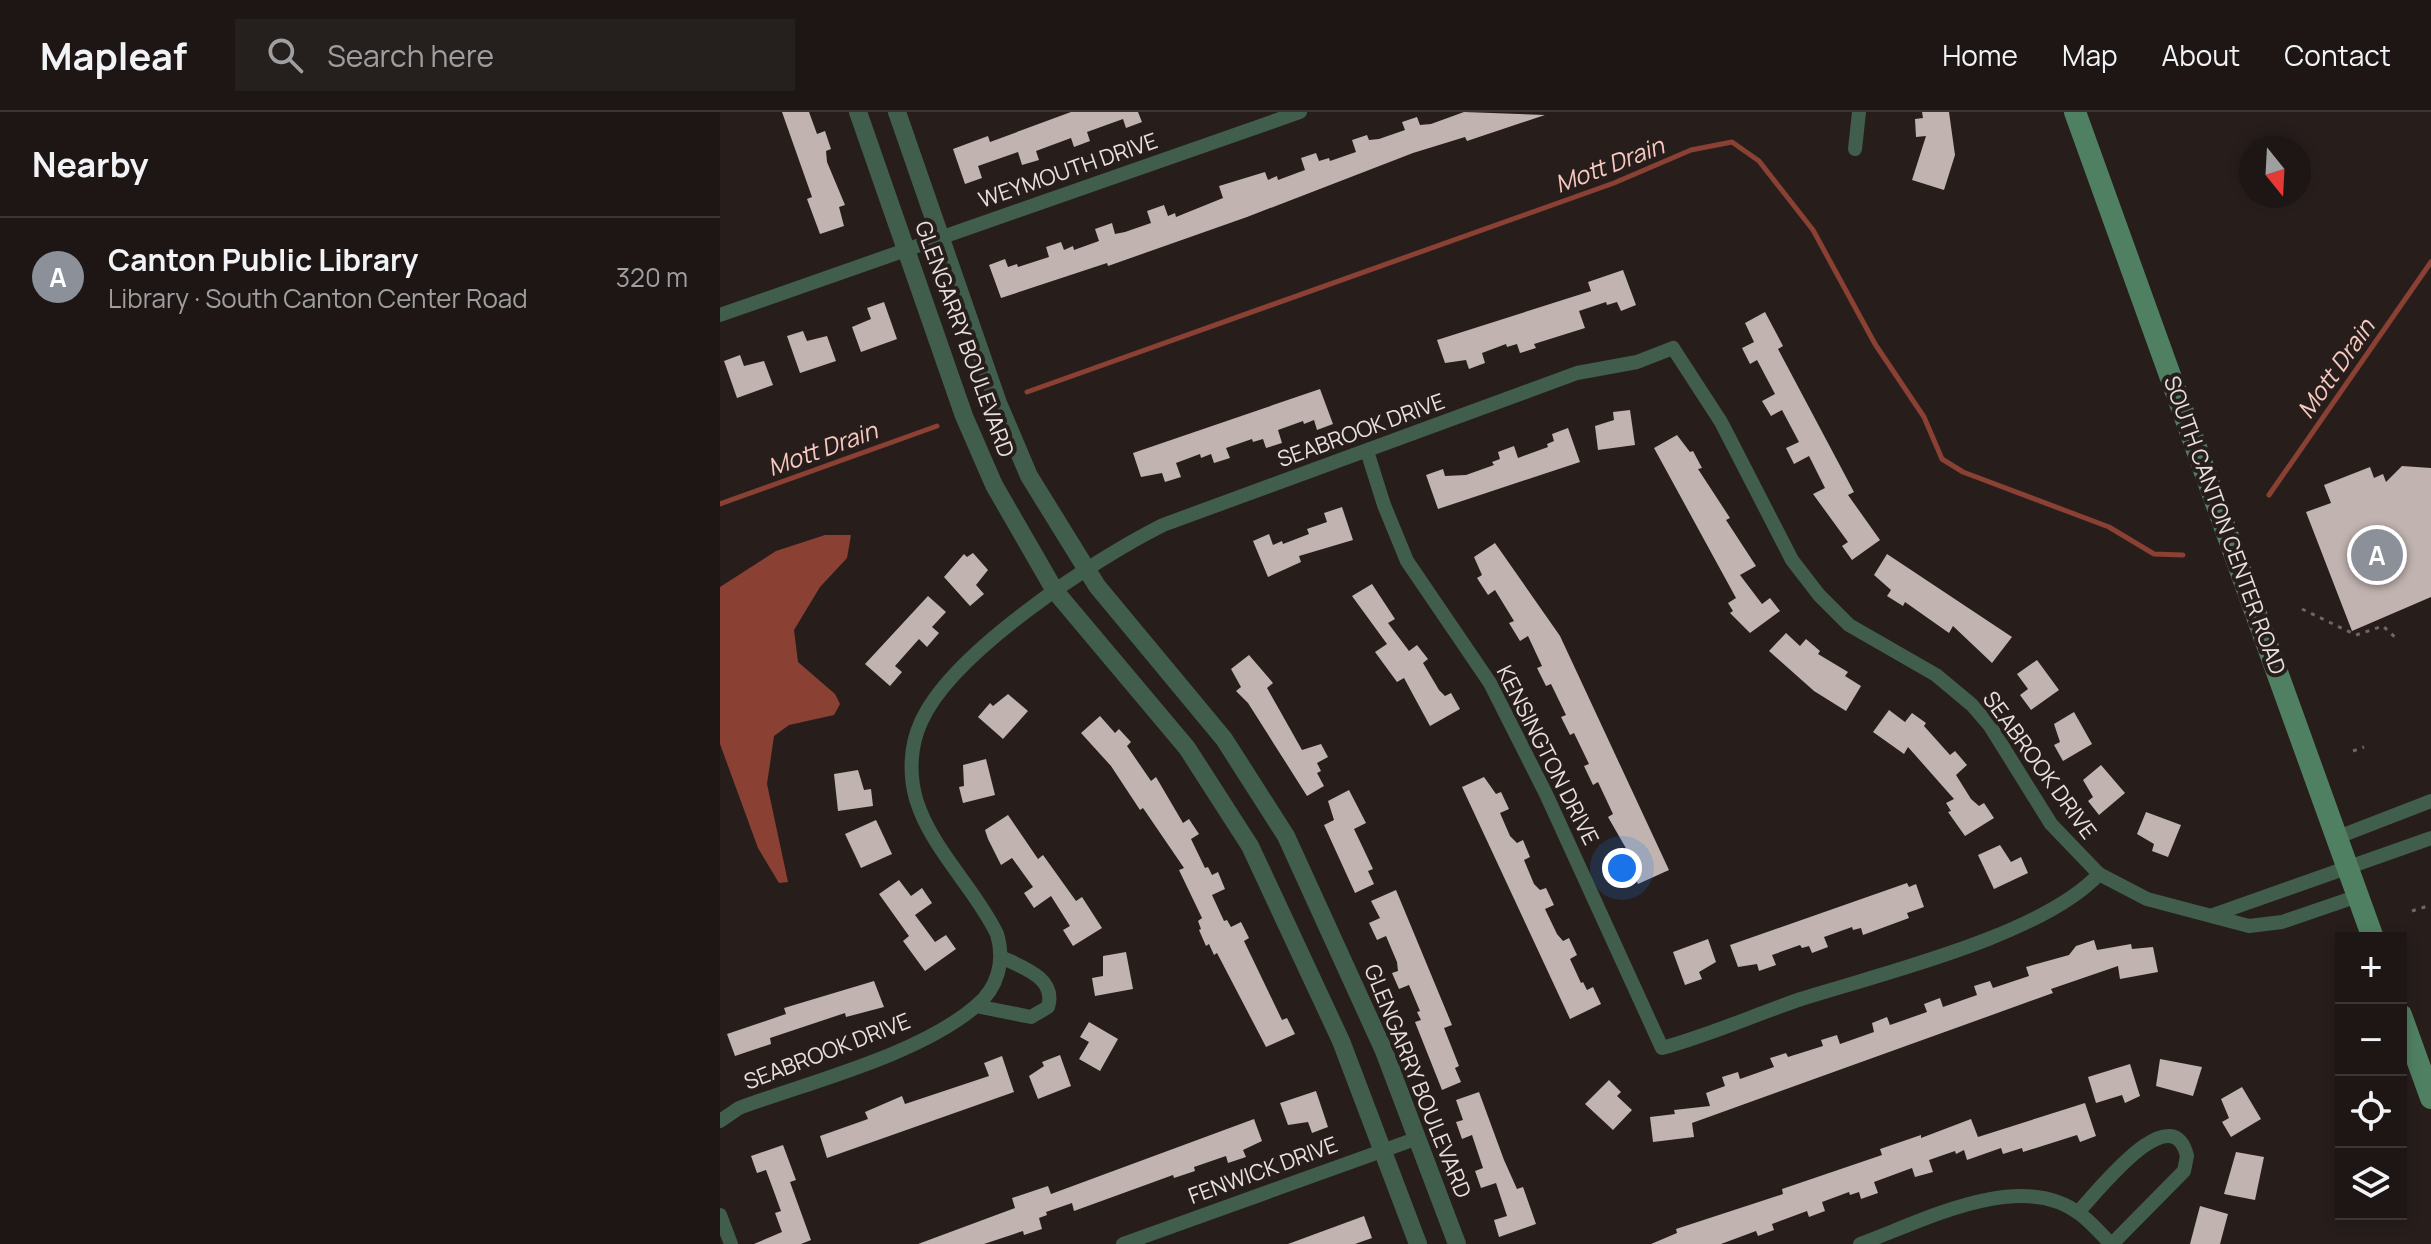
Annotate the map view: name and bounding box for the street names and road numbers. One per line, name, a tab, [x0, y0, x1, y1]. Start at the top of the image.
street label: WEYMOUTH DRIVE	[975, 125, 1161, 215]
street label: GLENGARRY BOULEVARD	[908, 217, 1022, 461]
street label: SOUTH CANTON CENTER ROAD	[2157, 372, 2293, 678]
street label: SEABROOK DRIVE	[1273, 386, 1449, 474]
street label: KENSINGTON DRIVE	[1490, 660, 1606, 850]
street label: SEABROOK DRIVE	[1976, 685, 2104, 845]
street label: GLENGARRY BOULEVARD	[1357, 960, 1479, 1202]
street label: SEABROOK DRIVE	[740, 1005, 914, 1097]
street label: FENWICK DRIVE	[1184, 1129, 1342, 1211]

